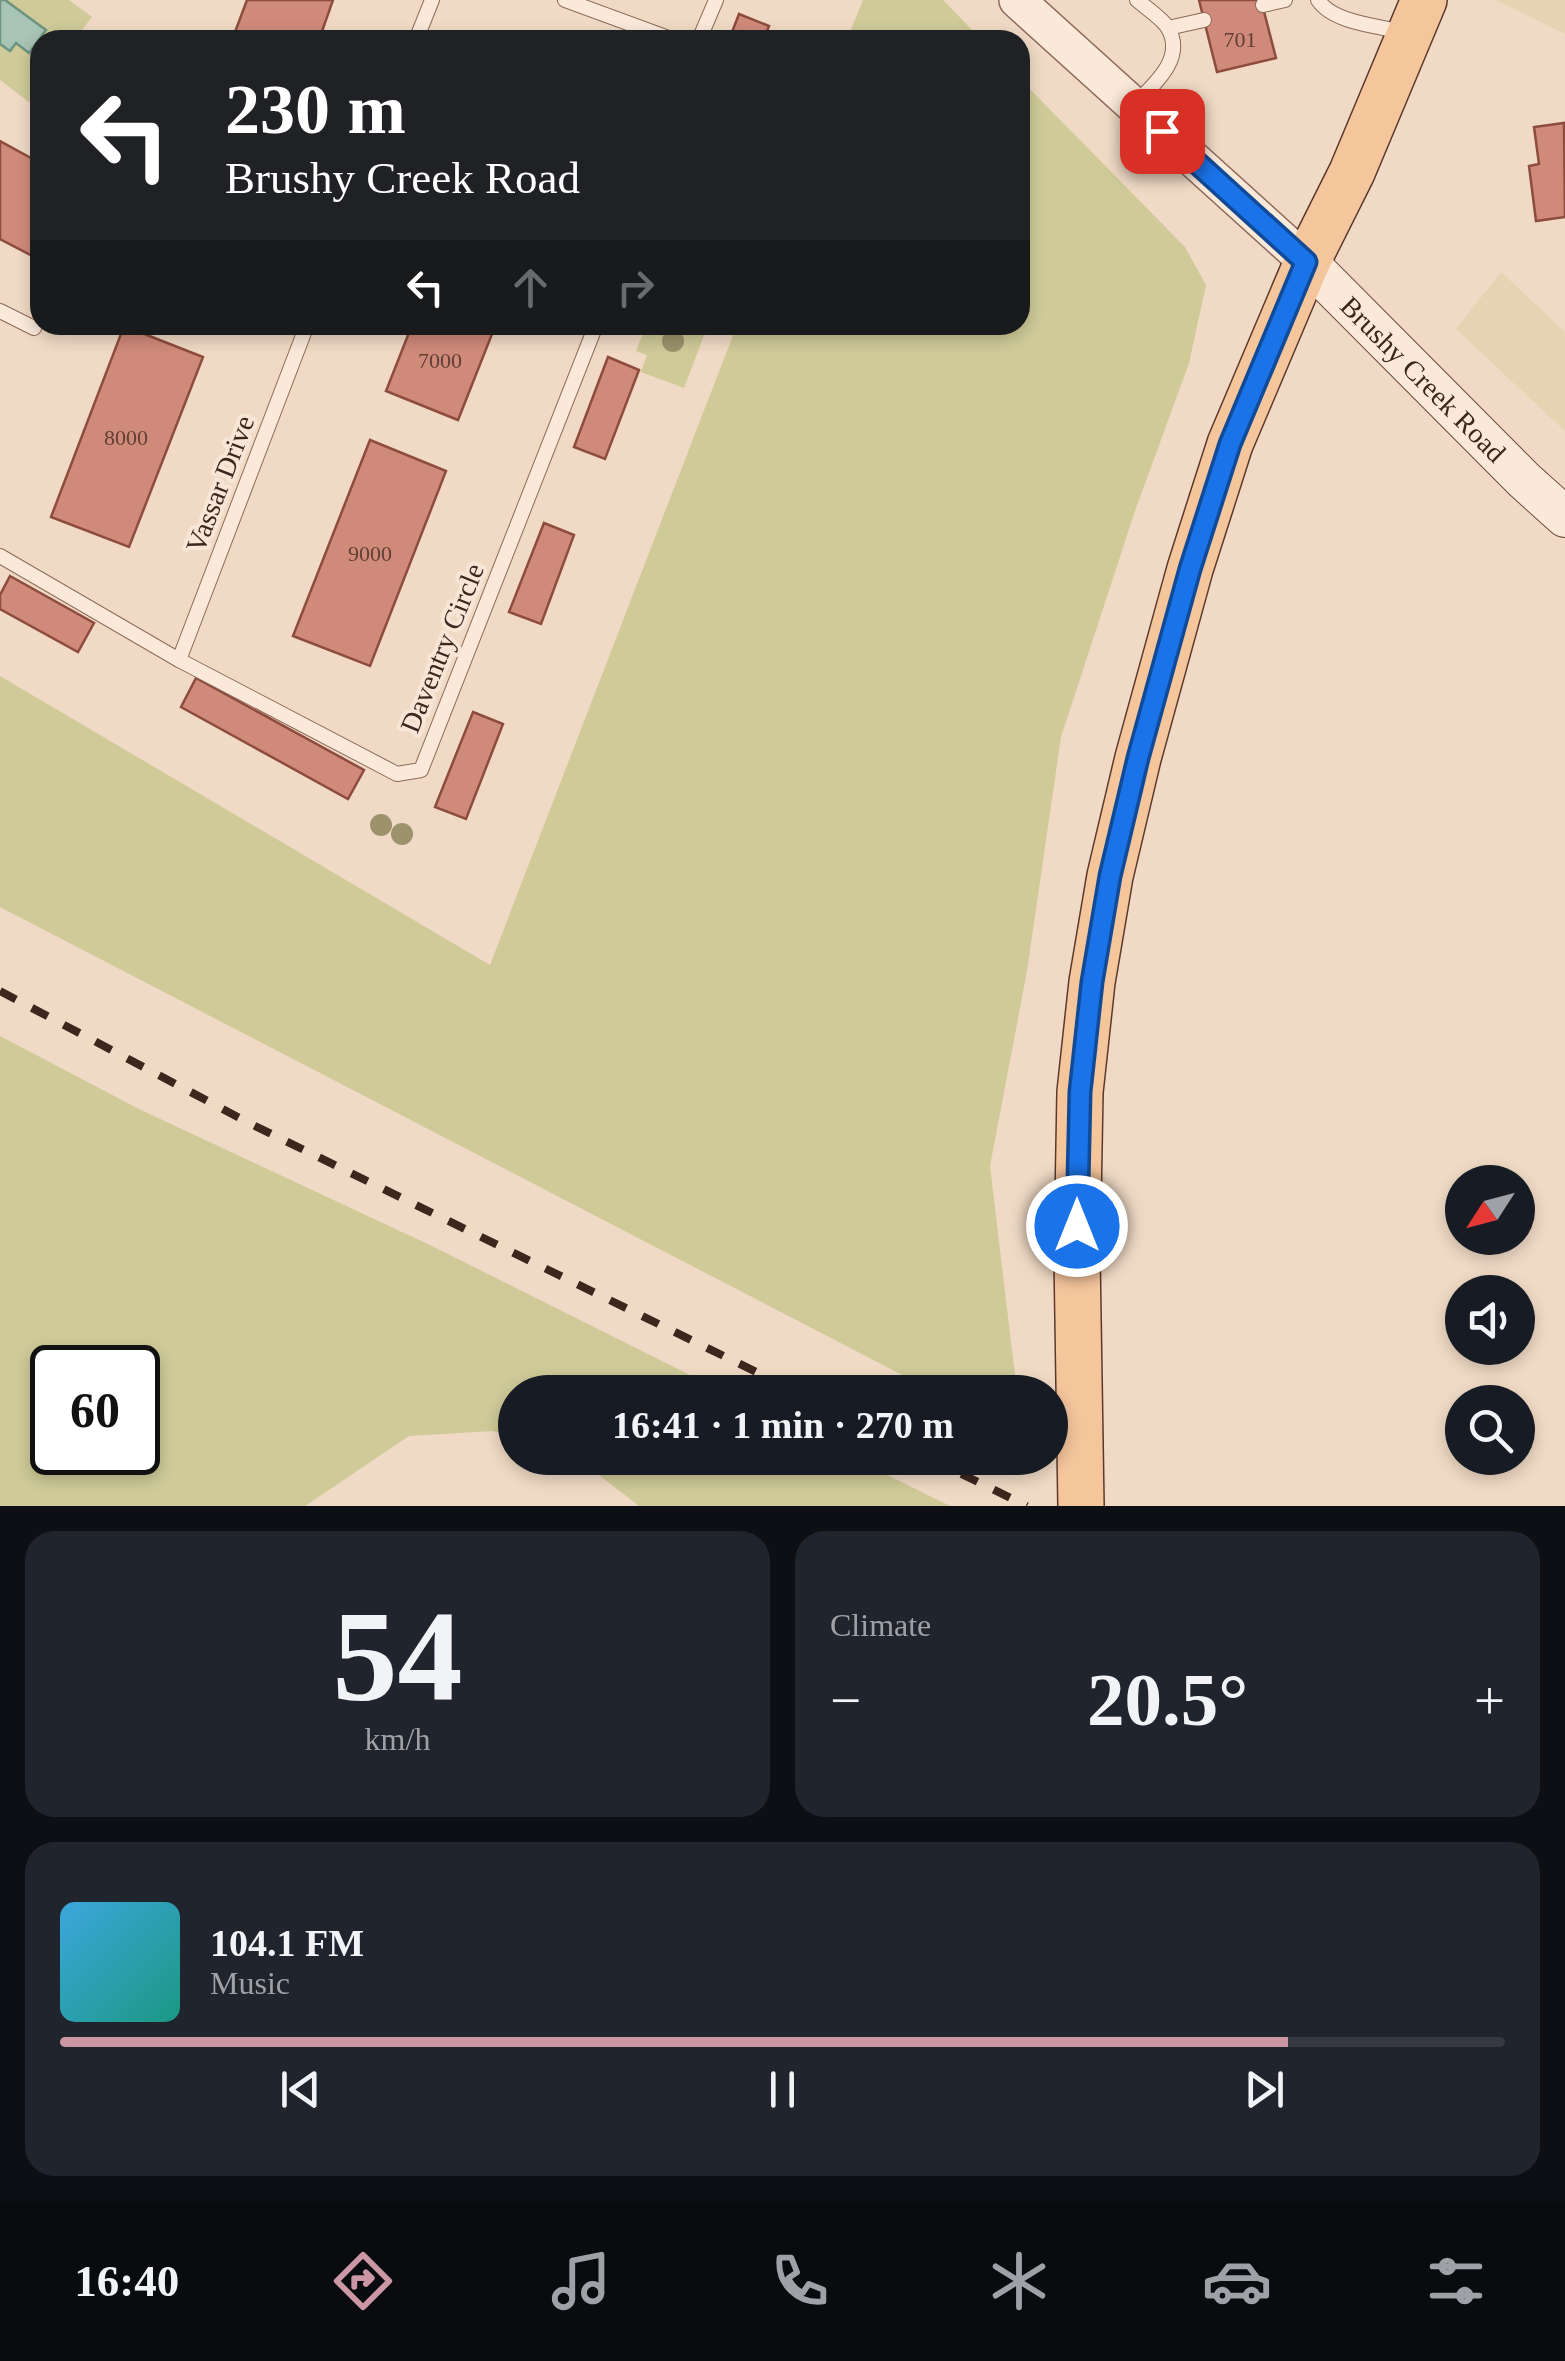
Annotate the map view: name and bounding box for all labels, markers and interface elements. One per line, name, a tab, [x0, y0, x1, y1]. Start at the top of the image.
house number: 701	[1224, 27, 1257, 52]
icon: left	[60, 70, 190, 200]
text: 230 m	[225, 71, 406, 148]
pin	[1120, 89, 1205, 174]
icon: arrive	[1135, 104, 1190, 159]
text: Brushy Creek Road	[225, 153, 580, 203]
icon: left	[398, 260, 453, 315]
icon: ahead	[503, 260, 558, 315]
icon: right	[608, 260, 663, 315]
street label: Brushy Creek Road	[1334, 290, 1512, 468]
house number: 7000	[418, 348, 462, 373]
street label: Vassar Drive	[180, 411, 260, 557]
house number: 8000	[104, 425, 148, 450]
house number: 9000	[348, 541, 392, 566]
street label: Daventry Circle	[394, 559, 490, 737]
north arrow	[1445, 1165, 1535, 1255]
map controls	[1445, 1165, 1535, 1475]
position arrow	[1025, 1174, 1129, 1278]
button: sound	[1445, 1275, 1535, 1365]
speed limit sign: 60	[30, 1345, 160, 1475]
button: search	[1445, 1385, 1535, 1475]
text: 16:41 · 1 min · 270 m	[612, 1404, 954, 1446]
text: 54	[333, 1584, 463, 1728]
text: Climate	[830, 1607, 931, 1643]
text: 20.5°	[1087, 1658, 1248, 1741]
text: −	[830, 1670, 861, 1731]
text: +	[1474, 1670, 1505, 1731]
text: km/h	[365, 1721, 430, 1757]
text: 104.1 FM	[210, 1922, 364, 1964]
text: Music	[210, 1965, 290, 2001]
icon: previous	[273, 2062, 328, 2117]
icon: pause	[755, 2062, 810, 2117]
icon: next	[1237, 2062, 1292, 2117]
icon: directions	[328, 2246, 398, 2316]
icon: music	[546, 2246, 616, 2316]
icon: phone	[765, 2246, 835, 2316]
icon: climate	[984, 2246, 1054, 2316]
icon: car	[1202, 2246, 1272, 2316]
icon: filters	[1421, 2246, 1491, 2316]
text: 16:40	[74, 2256, 179, 2306]

